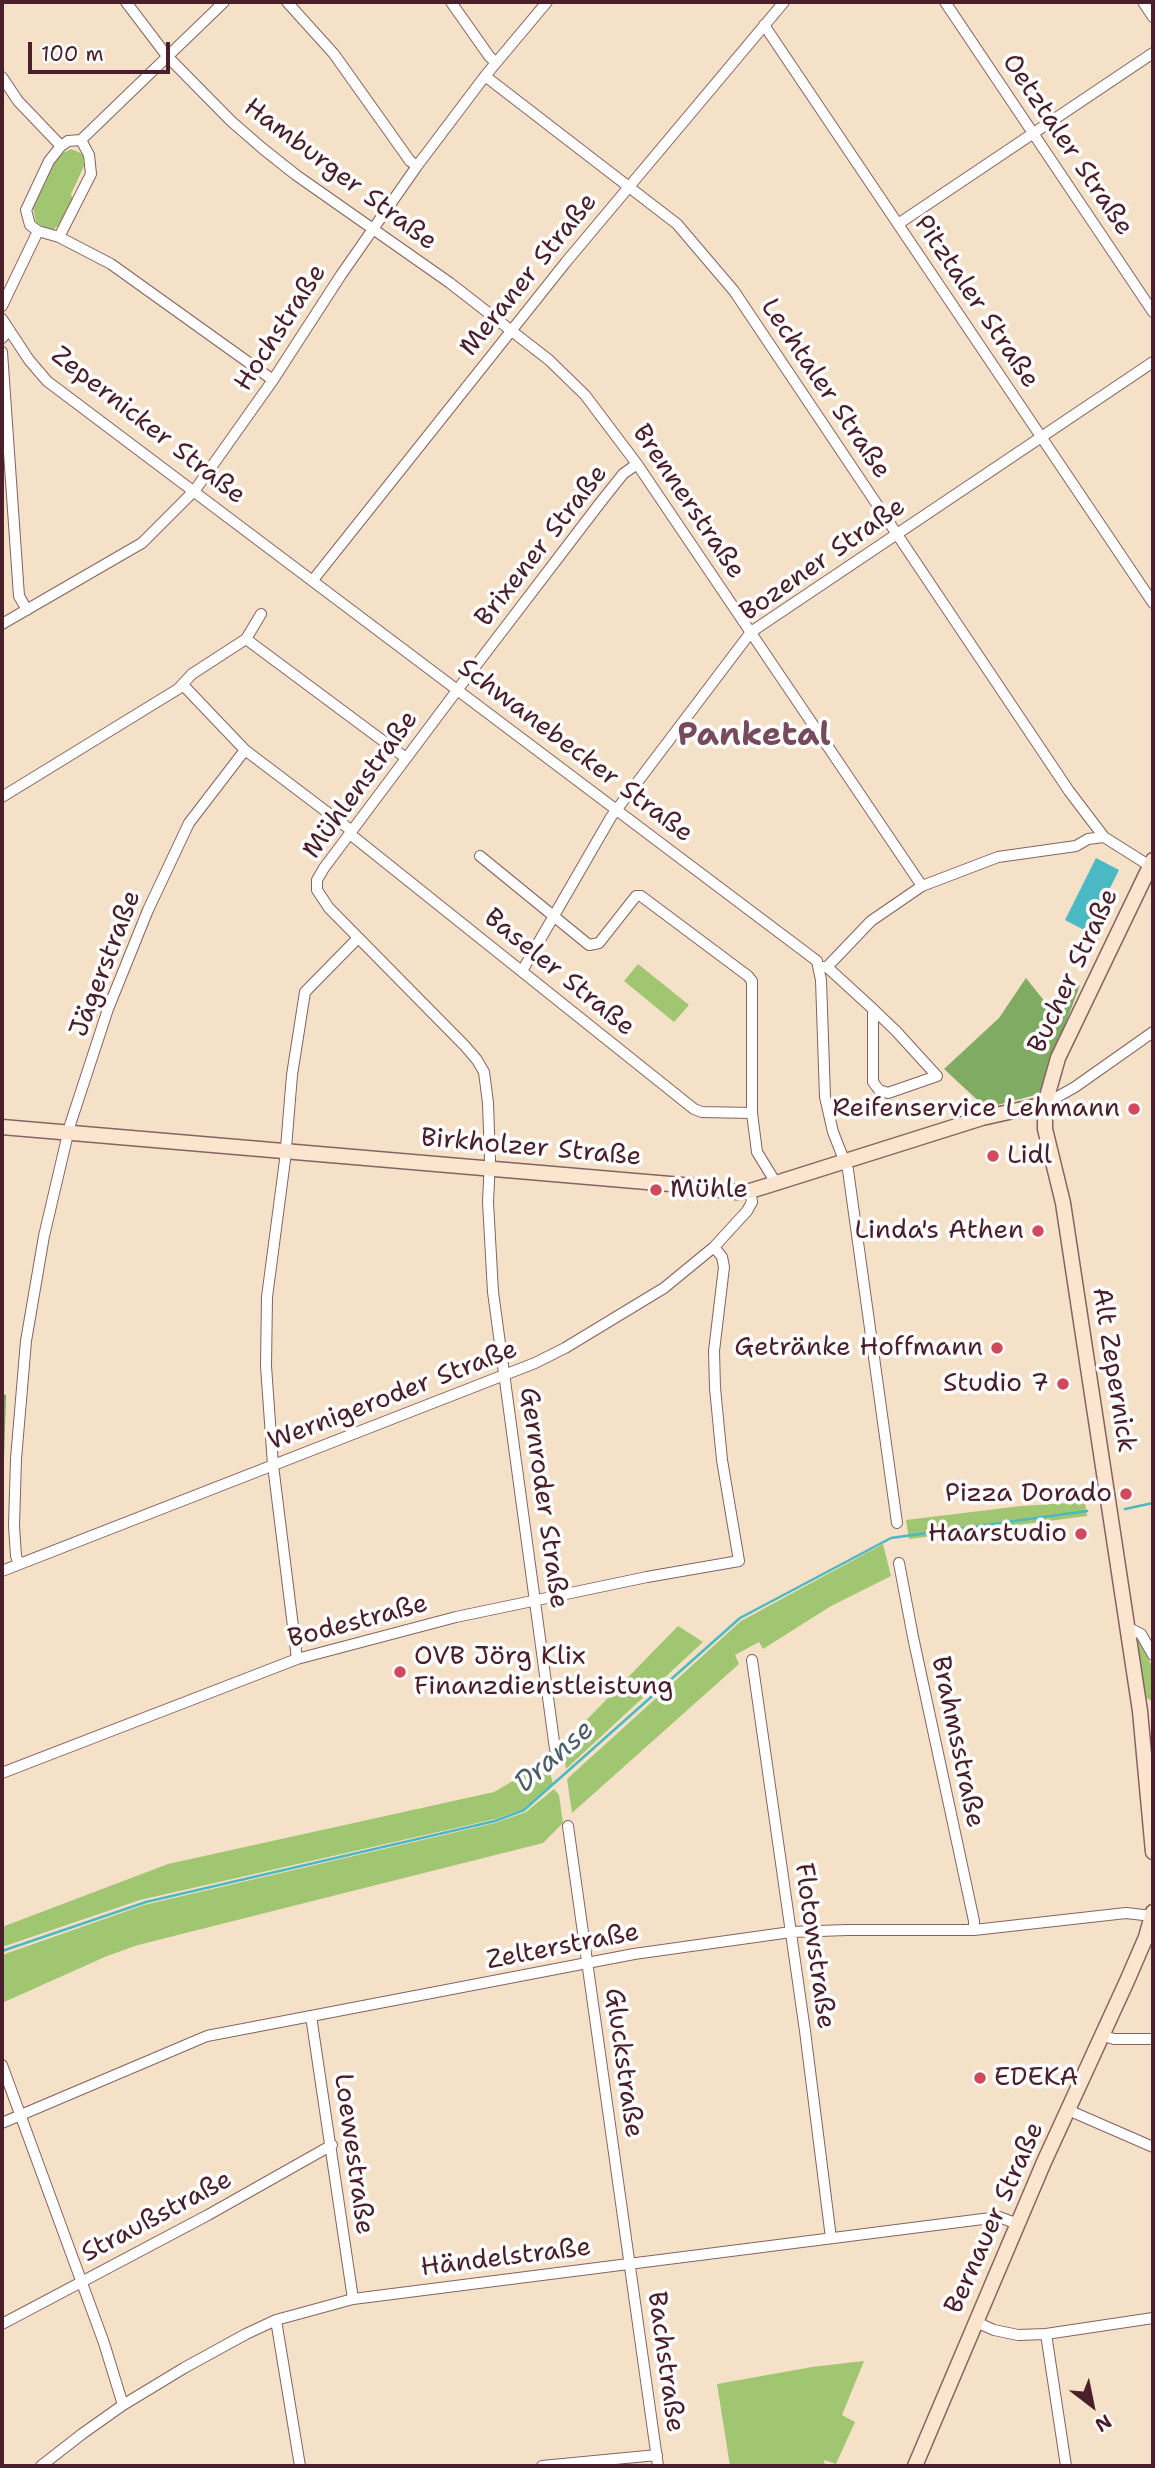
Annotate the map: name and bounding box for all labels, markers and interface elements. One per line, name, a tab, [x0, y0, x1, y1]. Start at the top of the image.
scale bar	[32, 28, 173, 72]
text: 100 m	[41, 40, 104, 68]
street label: Oetztaler Straße	[995, 48, 1139, 242]
street label: Hamburger Straße	[237, 92, 443, 258]
street label: Meraner Straße	[454, 187, 604, 363]
street label: Pitztaler Straße	[907, 210, 1045, 394]
street label: Hochstraße	[228, 259, 334, 397]
street label: Lechtaler Straße	[753, 293, 897, 485]
street label: Zepernicker Straße	[45, 340, 251, 512]
street label: Brennerstraße	[625, 419, 751, 585]
street label: Brixener Straße	[469, 459, 615, 633]
street label: Bozener Straße	[734, 491, 912, 629]
street label: Schwanebecker Straße	[451, 652, 699, 850]
street label: Mühlenstraße	[297, 705, 425, 865]
district label: Panketal	[677, 716, 831, 756]
street label: Bucher Straße	[1022, 884, 1126, 1058]
street label: Jägerstraße	[64, 886, 148, 1042]
street label: Baseler Straße	[477, 903, 641, 1043]
place label: Reifenservice Lehmann	[832, 1093, 1120, 1125]
marker: Reifenservice Lehmann	[1126, 1101, 1142, 1117]
street label: Birkholzer Straße	[419, 1123, 643, 1173]
place label: Lidl	[1007, 1140, 1052, 1172]
marker: Lidl	[985, 1148, 1001, 1164]
place label: Mühle	[670, 1174, 748, 1206]
marker: Mühle	[648, 1182, 664, 1198]
place label: Linda's Athen	[854, 1215, 1024, 1247]
marker: Linda's Athen	[1030, 1223, 1046, 1239]
street label: Alt Zepernick	[1085, 1285, 1141, 1455]
place label: Getränke Hoffmann	[734, 1332, 983, 1364]
street label: Wernigeroder Straße	[264, 1334, 522, 1458]
marker: Getränke Hoffmann	[989, 1340, 1005, 1356]
place label: Studio 7	[943, 1368, 1049, 1400]
marker: Studio 7	[1055, 1376, 1071, 1392]
street label: Gernroder Straße	[512, 1385, 574, 1611]
place label: Pizza Dorado	[945, 1478, 1112, 1510]
marker: Pizza Dorado	[1118, 1486, 1134, 1502]
place label: Haarstudio	[928, 1518, 1067, 1550]
marker: Haarstudio	[1073, 1526, 1089, 1542]
street label: Bodestraße	[285, 1588, 431, 1656]
place label: OVB Jörg Klix Finanzdienstleistung	[414, 1641, 673, 1702]
street label: Brahmsstraße	[924, 1654, 990, 1830]
marker: OVB Jörg Klix Finanzdienstleistung	[392, 1664, 408, 1680]
water label: Dranse	[509, 1714, 601, 1800]
street label: Flotowstraße	[787, 1861, 841, 2031]
street label: Zelterstraße	[484, 1917, 642, 1977]
street label: Gluckstraße	[597, 1986, 649, 2140]
place label: EDEKA	[994, 2062, 1078, 2094]
marker: EDEKA	[972, 2070, 988, 2086]
street label: Loewestraße	[326, 2072, 380, 2236]
street label: Bernauer Straße	[939, 2117, 1051, 2319]
street label: Straußstraße	[76, 2164, 238, 2270]
street label: Händelstraße	[419, 2232, 593, 2284]
street label: Bachstraße	[640, 2290, 690, 2434]
north arrow	[1057, 2370, 1127, 2440]
text: N	[1090, 2409, 1116, 2438]

